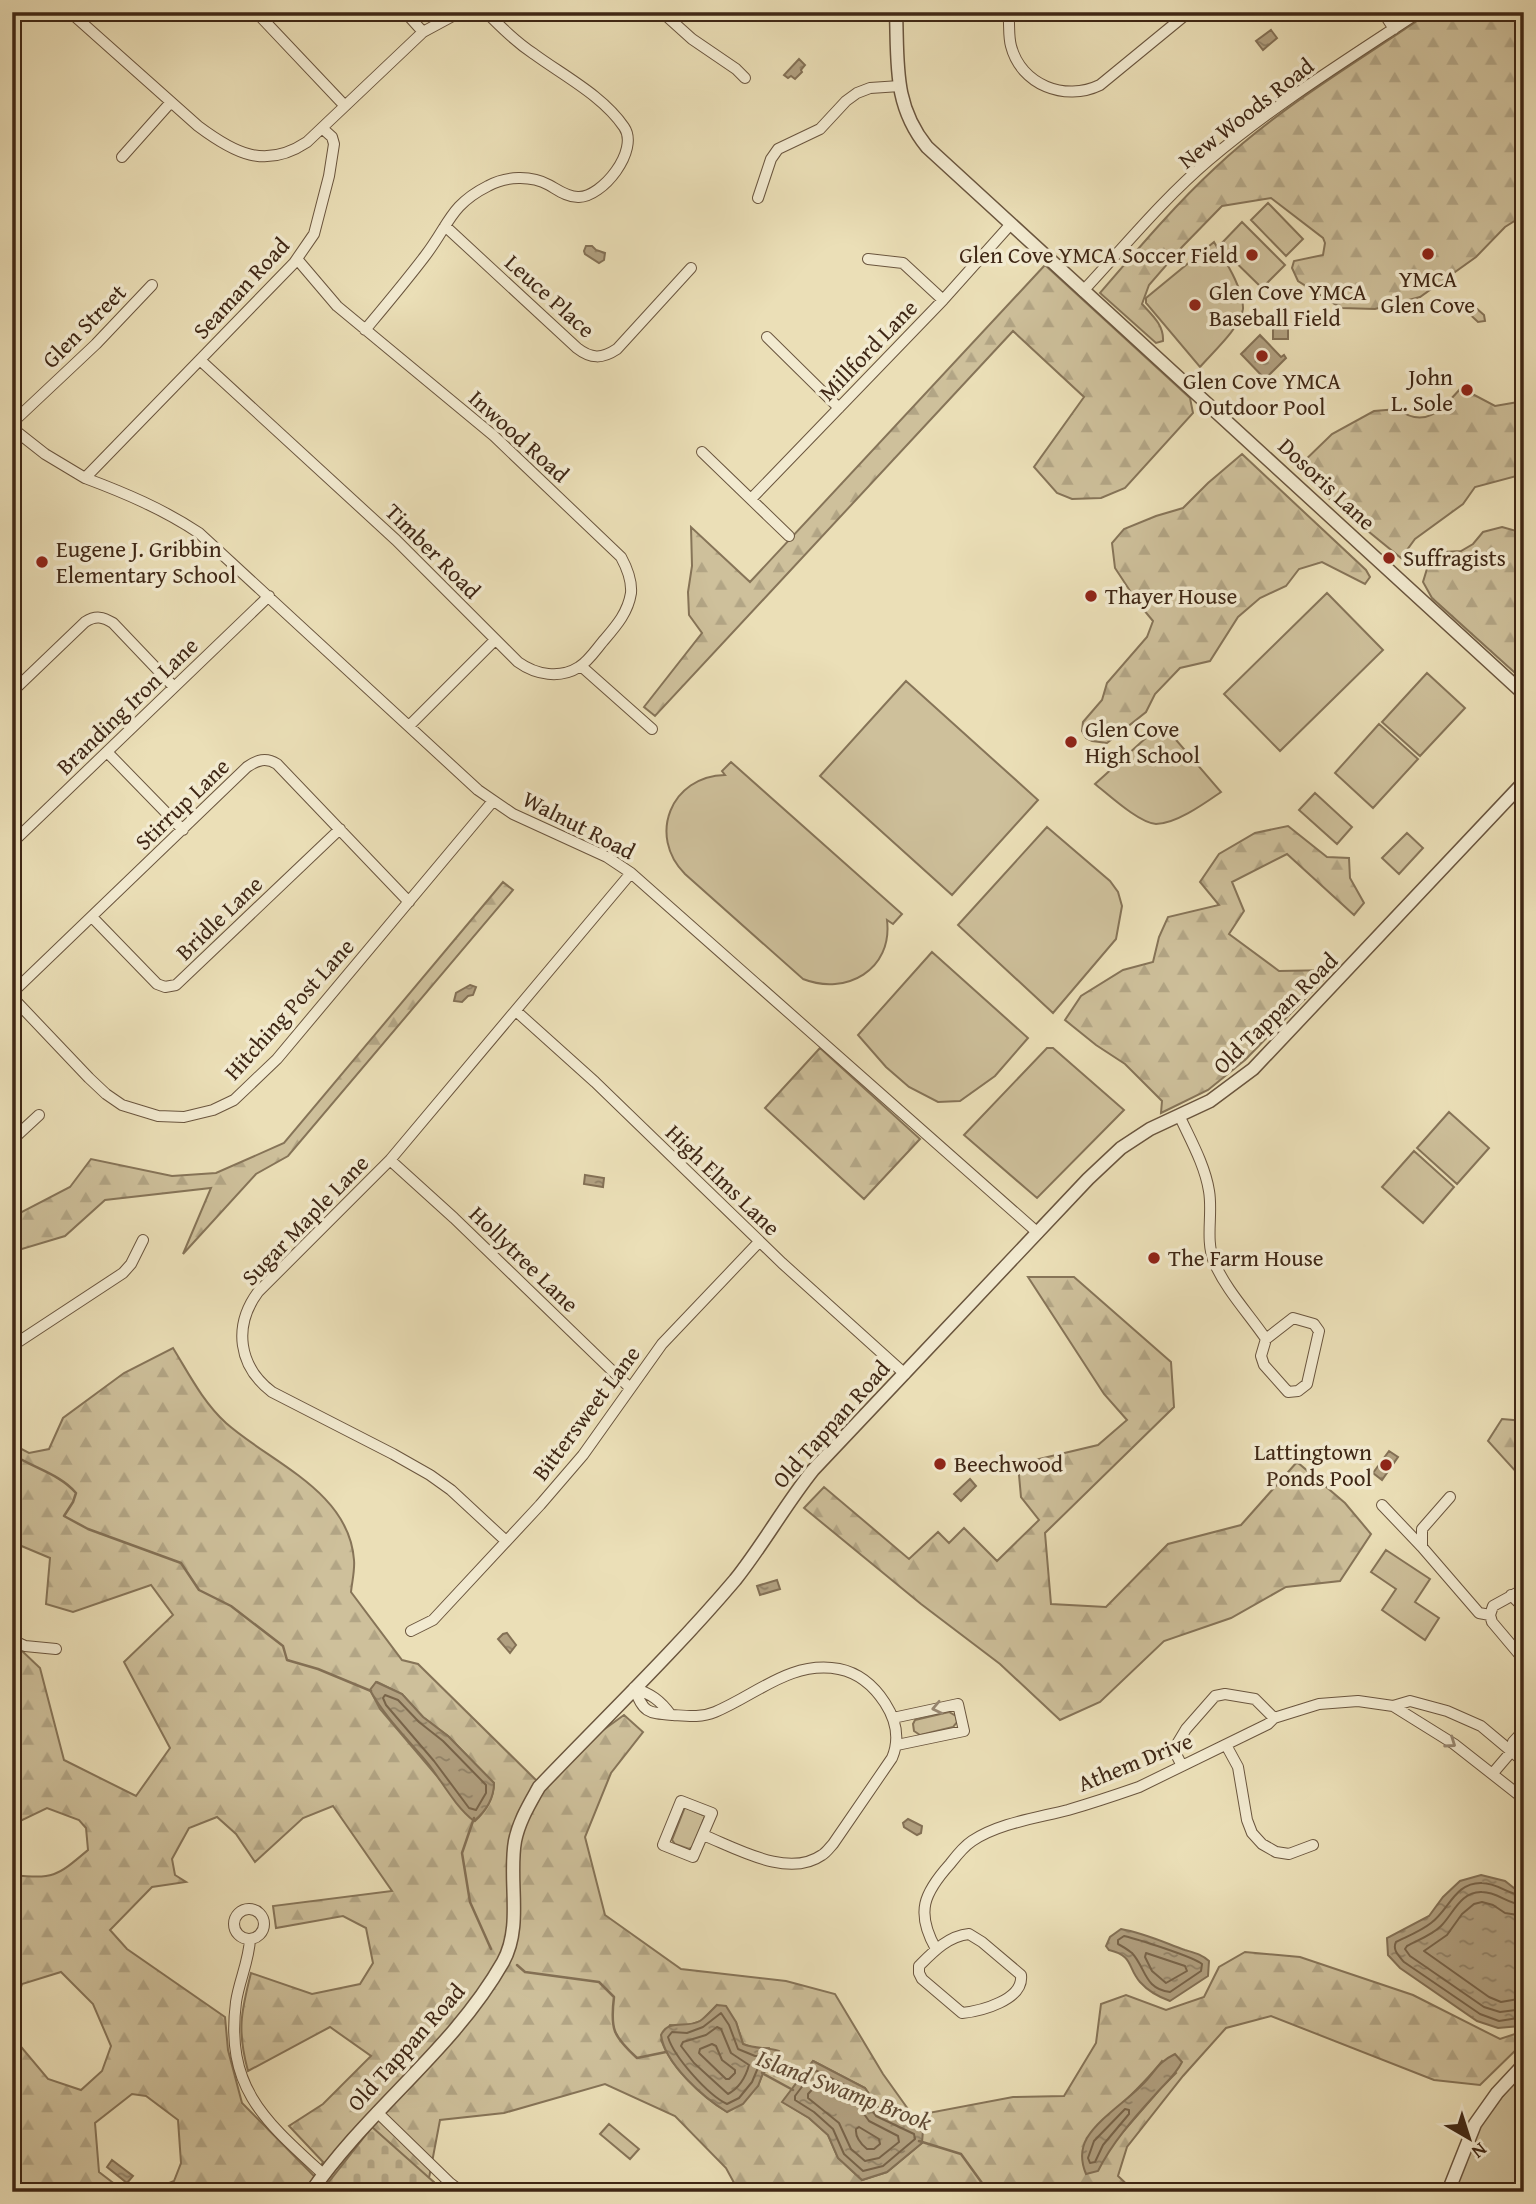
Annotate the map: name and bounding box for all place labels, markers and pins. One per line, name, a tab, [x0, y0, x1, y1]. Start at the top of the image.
place label: Glen Cove YMCA Soccer Field	[959, 238, 1239, 271]
marker: YMCA Glen Cove	[1420, 246, 1436, 262]
marker: Glen Cove YMCA Soccer Field	[1244, 247, 1260, 263]
place label: YMCA Glen Cove	[1381, 262, 1475, 321]
place label: Glen Cove YMCA Baseball Field	[1209, 275, 1367, 334]
marker: Glen Cove YMCA Baseball Field	[1187, 297, 1203, 313]
marker: Glen Cove YMCA Outdoor Pool	[1254, 348, 1270, 364]
place label: John L. Sole	[1391, 360, 1453, 419]
place label: Glen Cove YMCA Outdoor Pool	[1183, 364, 1341, 423]
marker: John L. Sole	[1459, 382, 1475, 398]
place label: Eugene J. Gribbin Elementary School	[56, 532, 236, 591]
place label: Suffragists	[1403, 541, 1506, 574]
marker: Suffragists	[1381, 550, 1397, 566]
marker: Eugene J. Gribbin Elementary School	[34, 554, 50, 570]
place label: Thayer House	[1105, 579, 1237, 612]
marker: Thayer House	[1083, 588, 1099, 604]
place label: Glen Cove High School	[1085, 712, 1200, 771]
marker: Glen Cove High School	[1063, 734, 1079, 750]
place label: The Farm House	[1168, 1241, 1324, 1274]
marker: The Farm House	[1146, 1250, 1162, 1266]
place label: Lattingtown Ponds Pool	[1254, 1435, 1372, 1494]
place label: Beechwood	[954, 1447, 1064, 1480]
marker: Beechwood	[932, 1456, 948, 1472]
marker: Lattingtown Ponds Pool	[1378, 1457, 1394, 1473]

